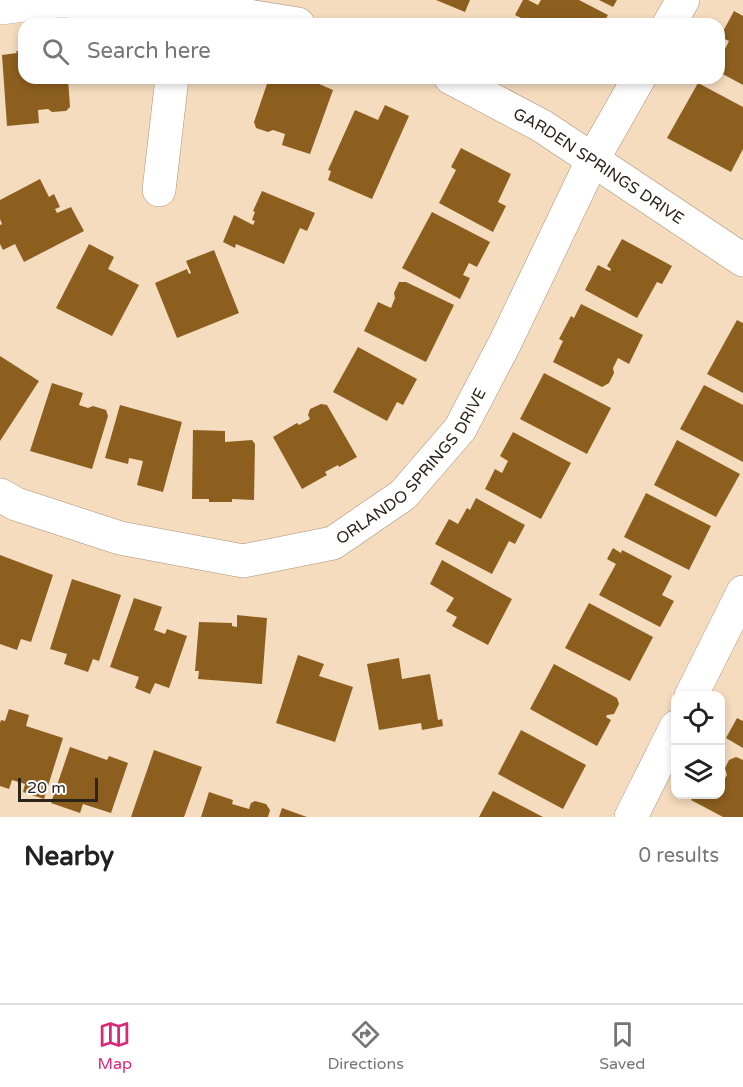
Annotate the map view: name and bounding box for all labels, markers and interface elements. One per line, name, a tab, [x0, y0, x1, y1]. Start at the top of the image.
search box	[18, 18, 725, 84]
icon: search	[39, 35, 72, 68]
text: Search here	[87, 38, 211, 64]
street label: GARDEN SPRINGS DRIVE	[510, 104, 688, 229]
street label: ORLANDO SPRINGS DRIVE	[332, 385, 491, 549]
map controls	[671, 691, 725, 799]
button: locate	[671, 691, 725, 745]
button: layers	[671, 745, 725, 799]
scale bar	[18, 775, 98, 802]
text: 20 m	[27, 778, 66, 798]
text: Nearby	[24, 841, 114, 872]
text: 0 results	[639, 844, 719, 868]
tab: Map	[98, 1018, 132, 1074]
tab: Directions	[327, 1018, 404, 1074]
tab: Saved	[599, 1018, 645, 1074]

